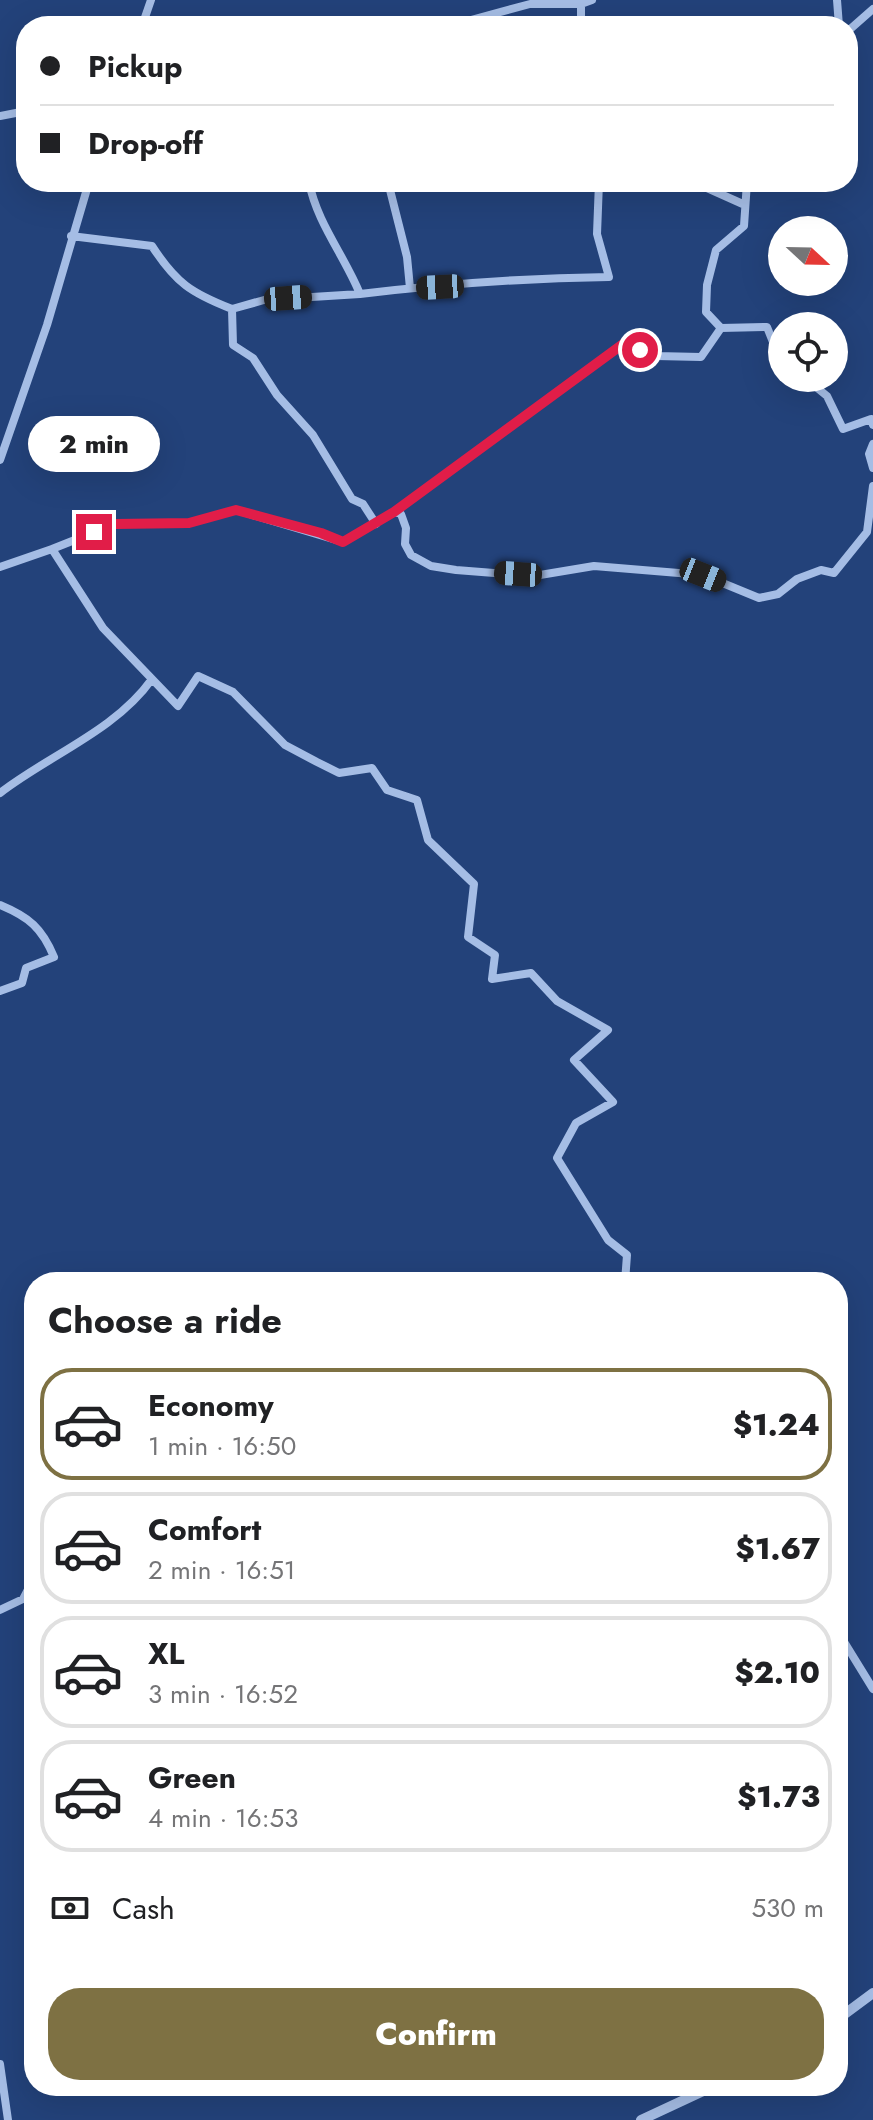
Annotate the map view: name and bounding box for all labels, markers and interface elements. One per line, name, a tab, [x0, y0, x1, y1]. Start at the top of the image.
text: Pickup	[88, 45, 183, 88]
text: Drop-off	[88, 122, 203, 165]
north arrow	[768, 216, 848, 296]
map controls	[768, 216, 848, 392]
car	[415, 274, 465, 300]
car	[263, 284, 313, 312]
button: locate	[768, 312, 848, 392]
route start	[622, 332, 658, 368]
callout: 2 min	[28, 416, 160, 472]
text: 2 min	[59, 425, 129, 463]
route end	[76, 514, 112, 550]
car	[676, 555, 730, 595]
car	[493, 560, 543, 588]
text: Choose a ride	[48, 1294, 282, 1346]
text: Economy	[148, 1384, 274, 1427]
icon: car	[52, 1388, 124, 1460]
text: $1.24	[733, 1403, 820, 1446]
text: 1 min · 16:50	[148, 1427, 296, 1465]
text: Comfort	[148, 1508, 261, 1551]
icon: car	[52, 1512, 124, 1584]
text: $1.67	[736, 1527, 820, 1570]
text: 2 min · 16:51	[148, 1551, 296, 1589]
text: XL	[148, 1632, 184, 1675]
icon: car	[52, 1636, 124, 1708]
text: $2.10	[734, 1651, 820, 1694]
text: 3 min · 16:52	[148, 1675, 298, 1713]
text: Green	[148, 1756, 236, 1799]
icon: car	[52, 1760, 124, 1832]
text: $1.73	[737, 1775, 820, 1818]
text: 4 min · 16:53	[148, 1799, 298, 1837]
icon: cash	[48, 1886, 92, 1930]
text: Cash	[112, 1887, 175, 1930]
text: 530 m	[751, 1889, 824, 1927]
button: Confirm	[48, 1988, 824, 2080]

